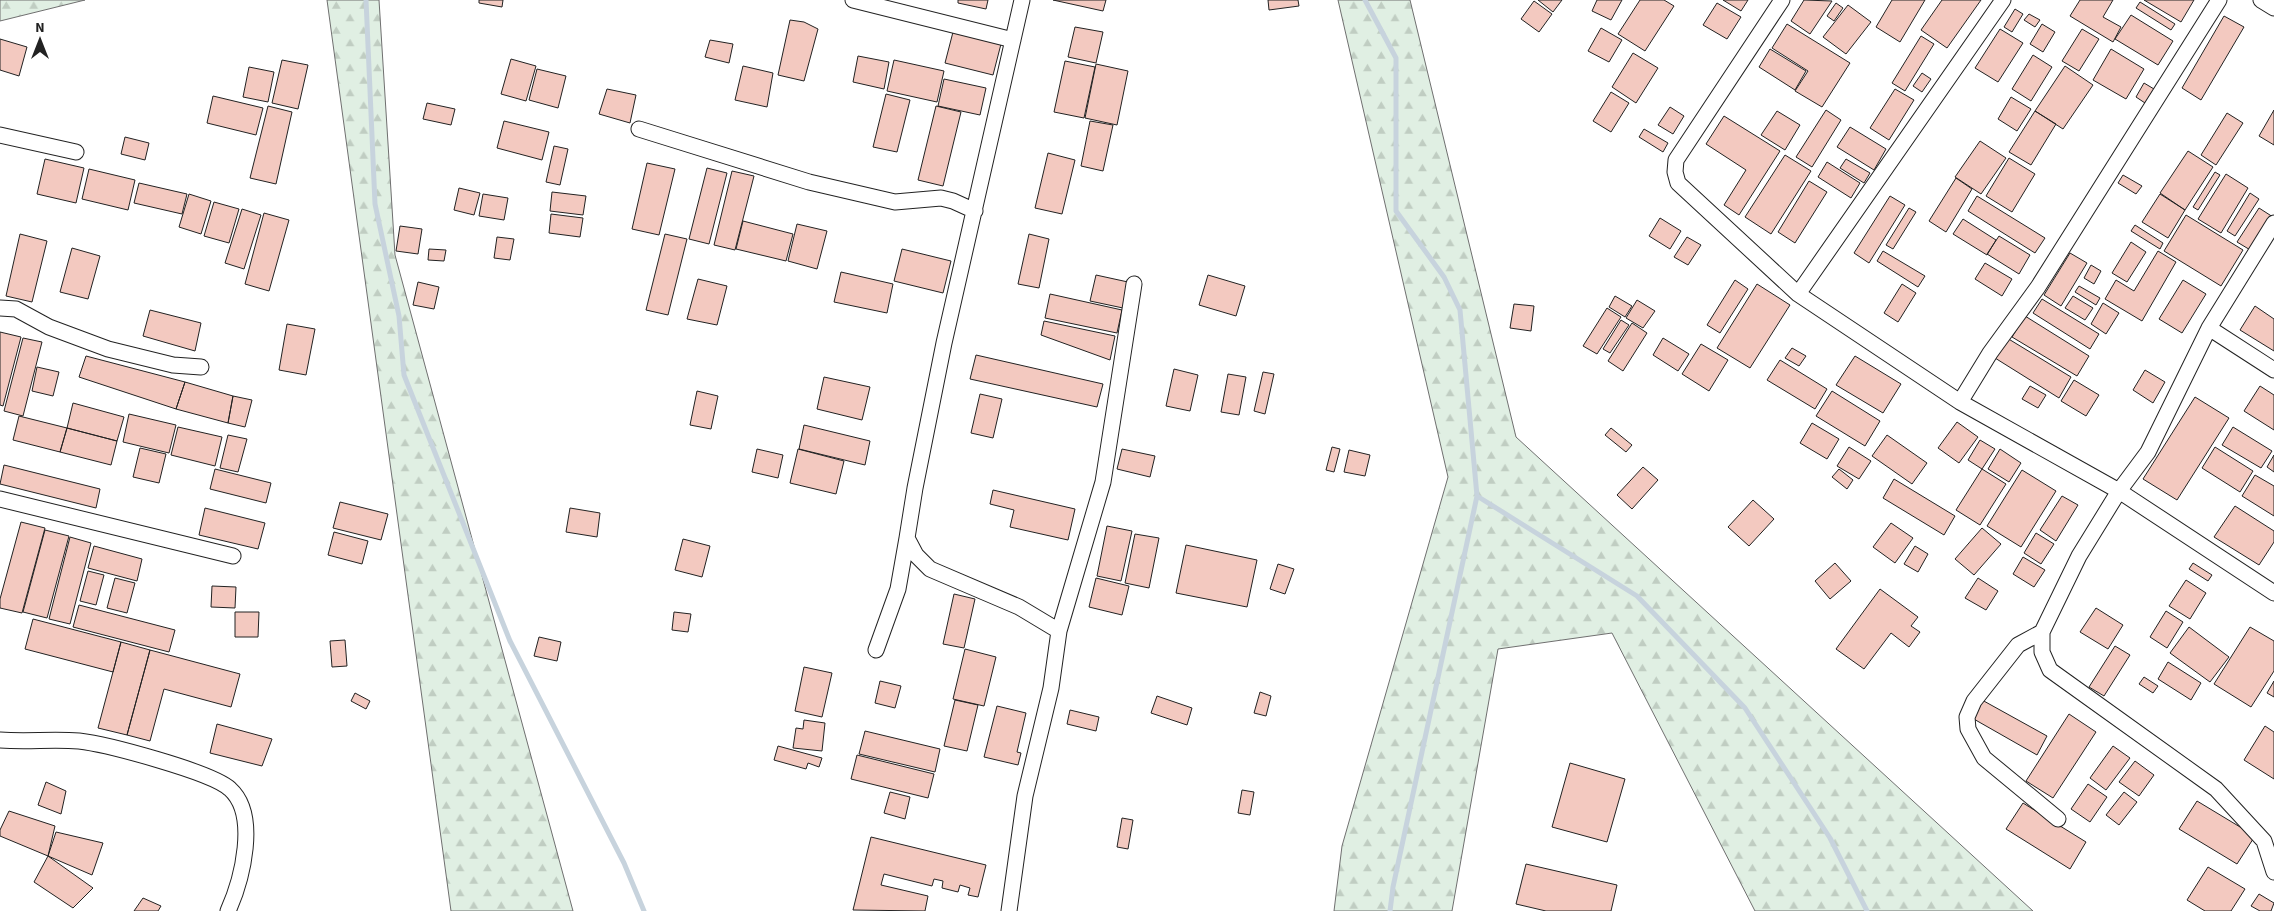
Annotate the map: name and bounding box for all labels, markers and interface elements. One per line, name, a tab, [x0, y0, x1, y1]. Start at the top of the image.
north arrow	[15, 15, 65, 65]
text: N	[35, 18, 45, 38]

